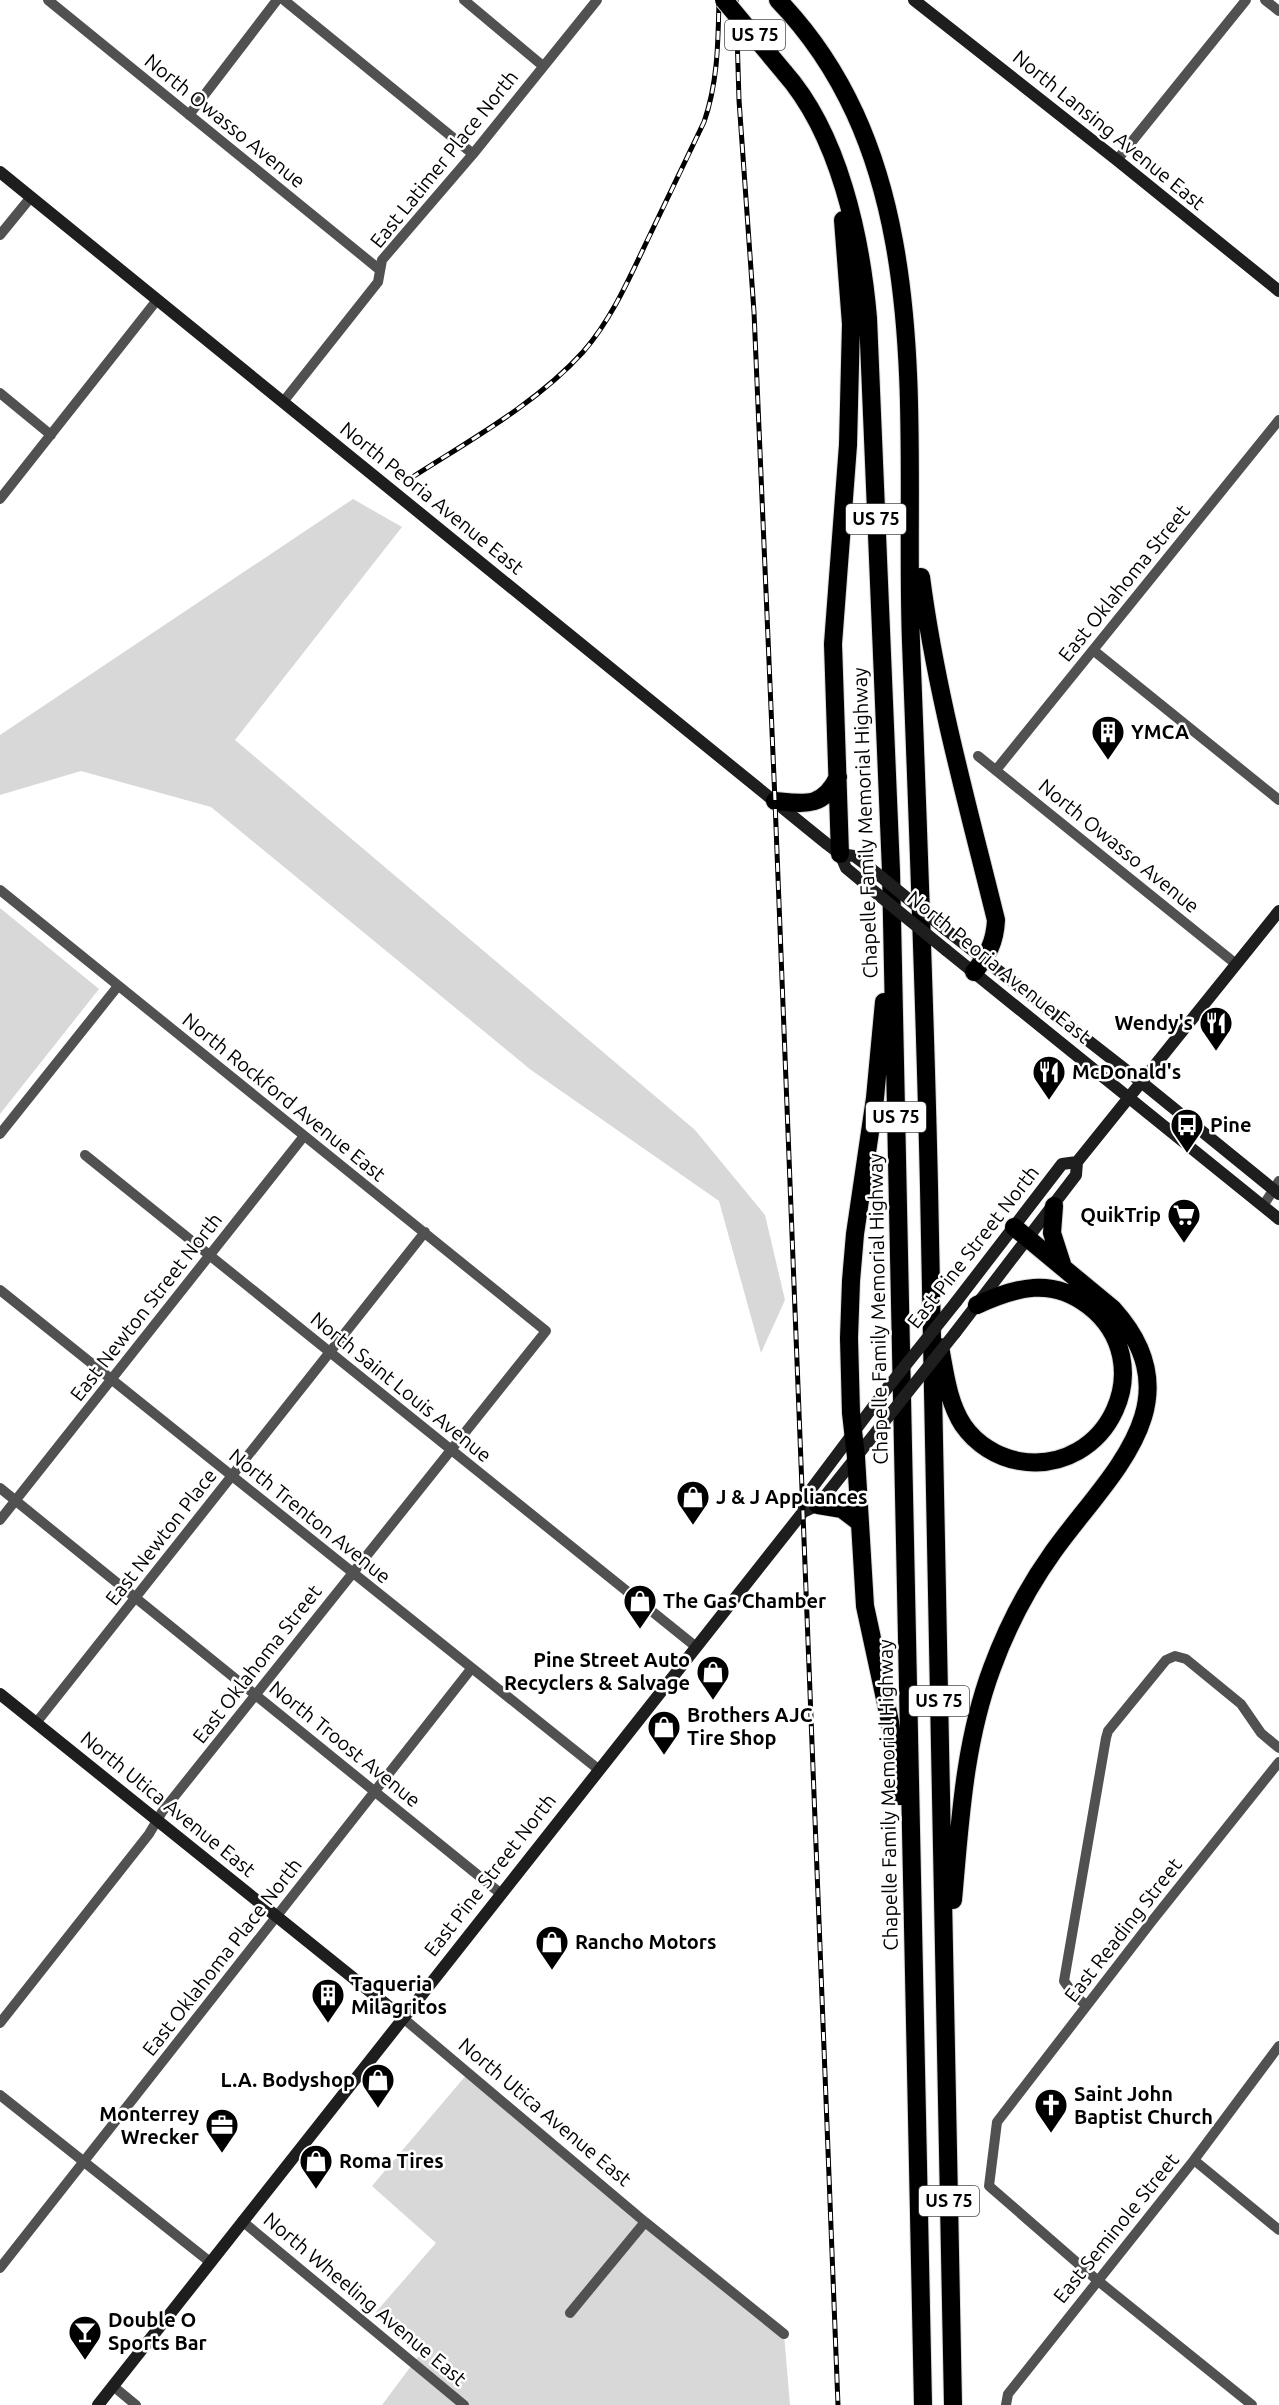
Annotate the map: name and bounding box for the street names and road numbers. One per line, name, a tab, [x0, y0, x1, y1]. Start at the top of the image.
road number: US 75	[725, 20, 785, 50]
street label: North Lansing Avenue East	[1009, 45, 1210, 214]
street label: North Owasso Avenue	[140, 49, 310, 192]
street label: East Latimer Place North	[365, 65, 522, 252]
street label: North Peoria Avenue East	[336, 417, 529, 579]
street label: East Oklahoma Street	[1053, 500, 1194, 666]
road number: US 75	[846, 504, 906, 534]
street label: Chapelle Family Memorial Highway	[848, 667, 881, 979]
street label: North Owasso Avenue	[1034, 774, 1204, 917]
street label: North Peoria Avenue East	[903, 886, 1096, 1048]
street label: North Rockford Avenue East	[178, 1008, 390, 1186]
road number: US 75	[866, 1102, 926, 1132]
street label: Chapelle Family Memorial Highway	[863, 1153, 892, 1465]
street label: East Pine Street North	[902, 1161, 1043, 1332]
street label: East Newton Street North	[65, 1208, 226, 1405]
street label: North Saint Louis Avenue	[306, 1307, 496, 1467]
street label: North Trenton Avenue	[225, 1443, 396, 1588]
street label: East Newton Place	[100, 1464, 221, 1609]
street label: East Oklahoma Street	[188, 1580, 326, 1748]
street label: Chapelle Family Memorial Highway	[873, 1639, 902, 1951]
street label: North Troost Avenue	[265, 1676, 425, 1811]
road number: US 75	[909, 1686, 969, 1716]
street label: North Utica Avenue East	[76, 1726, 260, 1881]
street label: East Pine Street North	[419, 1789, 560, 1960]
street label: East Oklahoma Place North	[137, 1853, 306, 2060]
street label: East Reading Street	[1059, 1853, 1186, 2006]
street label: North Utica Avenue East	[454, 2033, 636, 2191]
street label: East Seminole Street	[1048, 2148, 1183, 2307]
road number: US 75	[919, 2186, 979, 2216]
street label: North Wheeling Avenue East	[259, 2207, 471, 2390]

